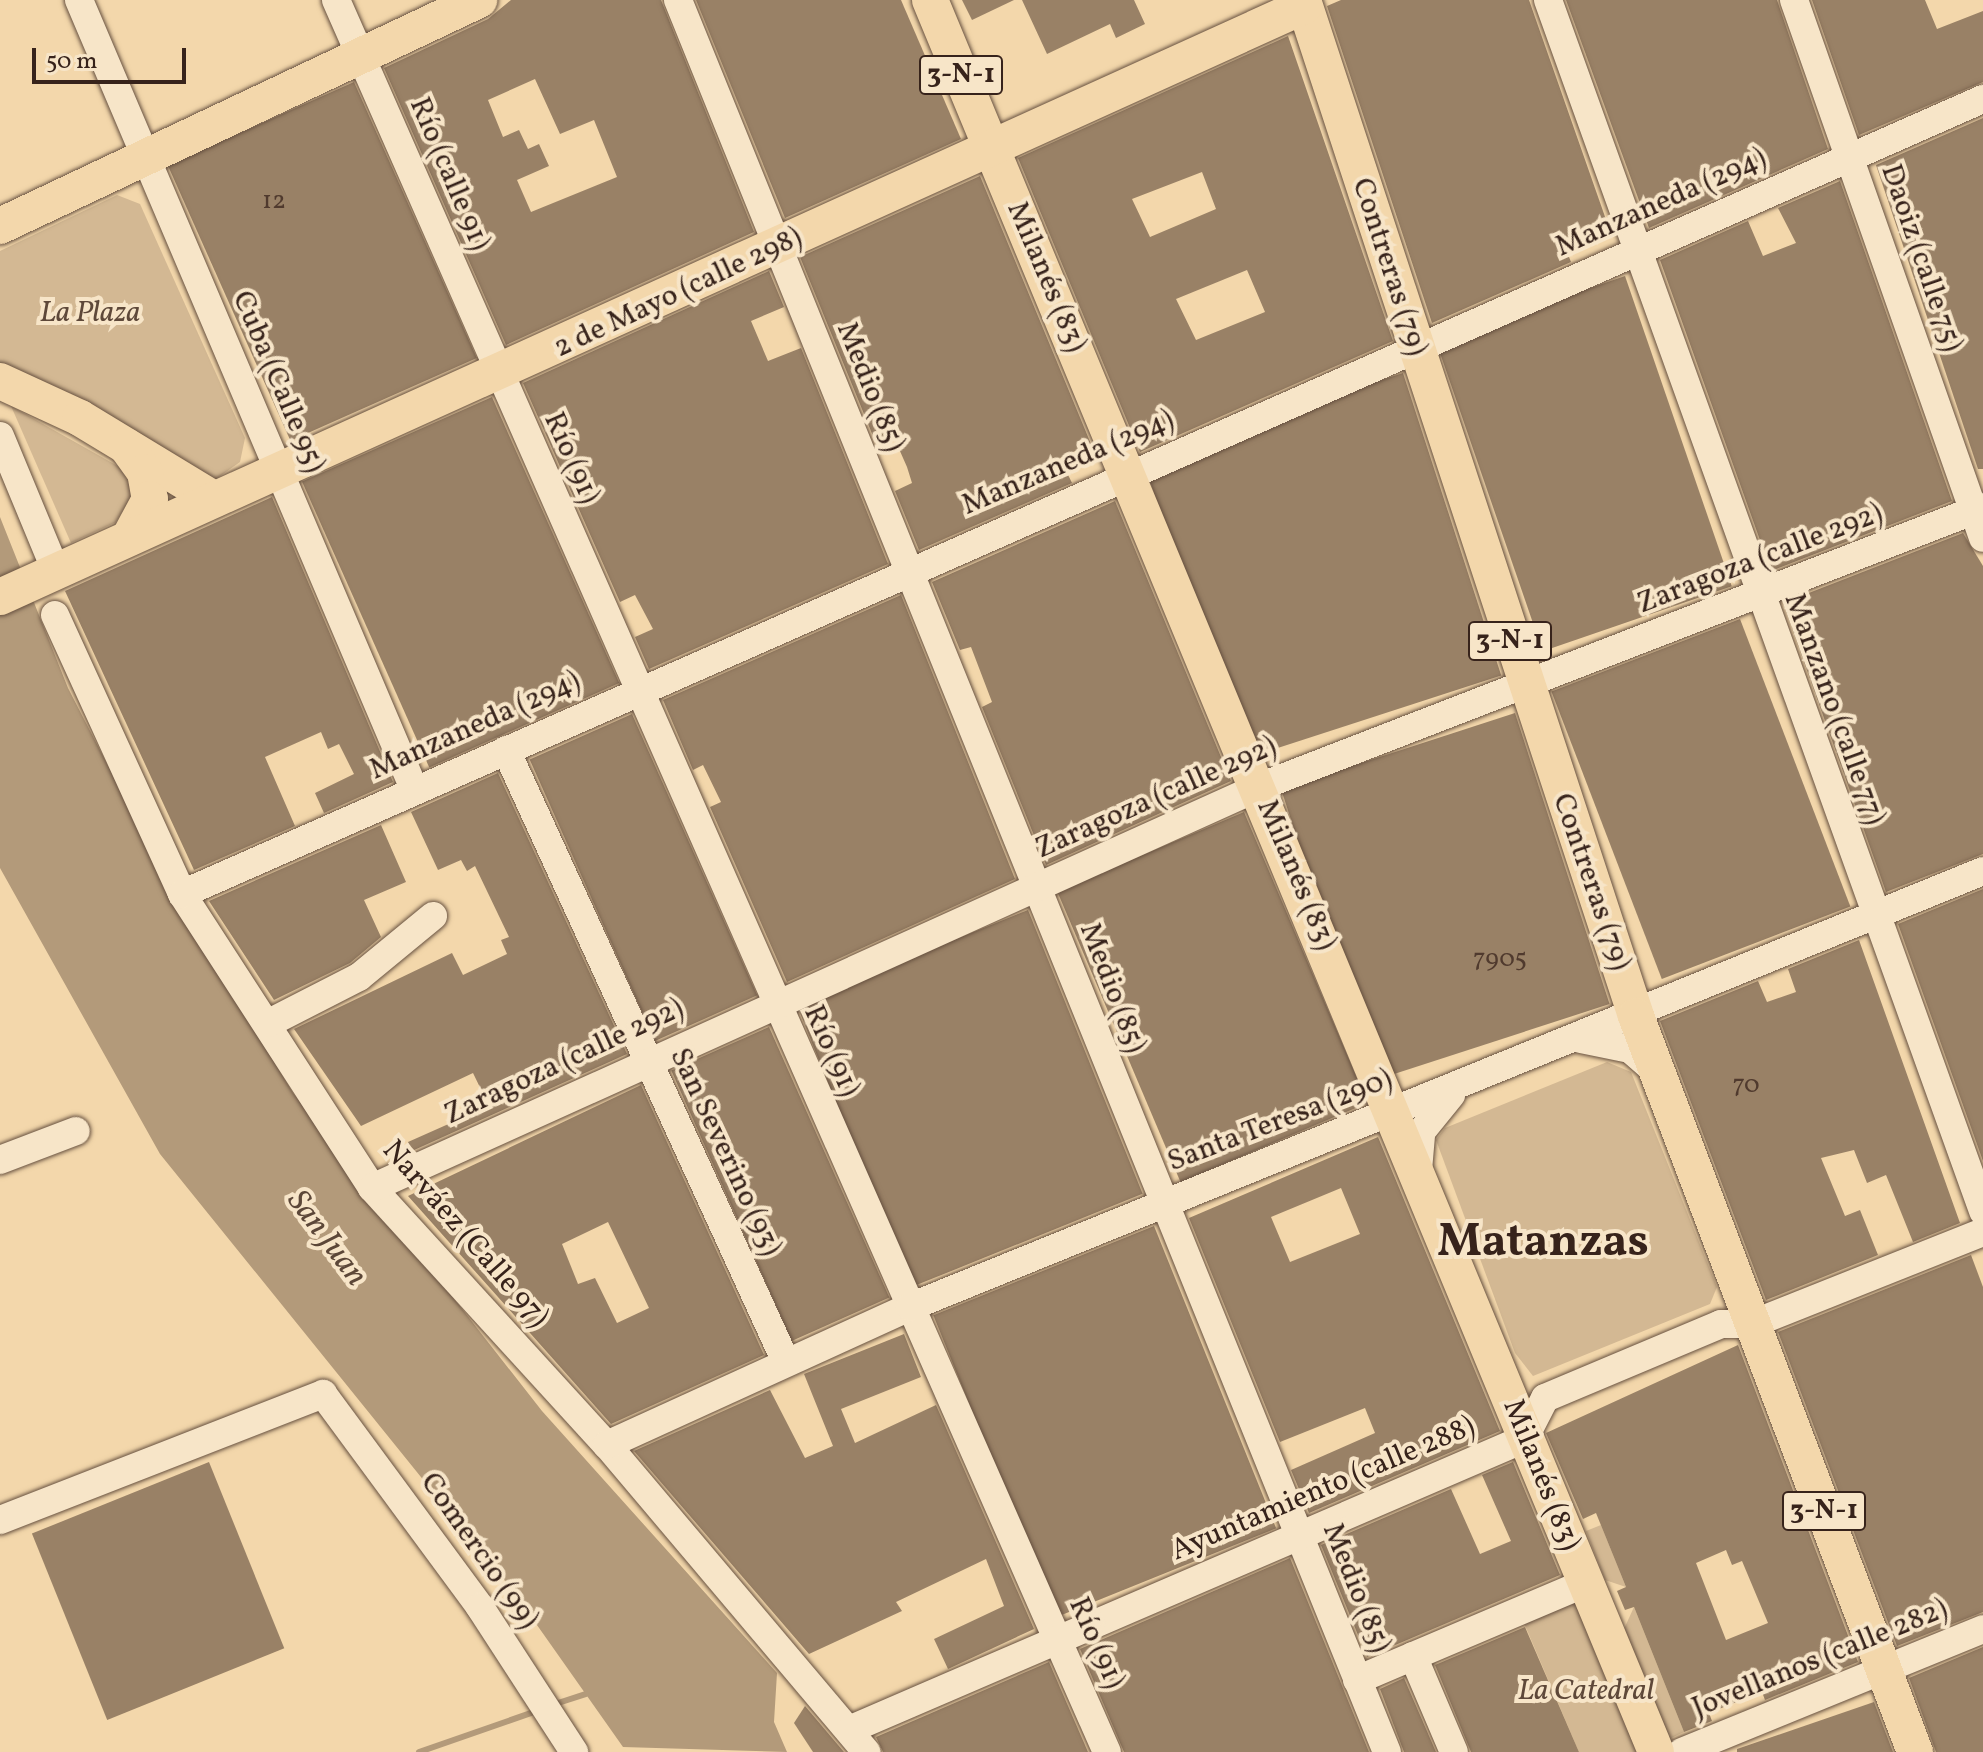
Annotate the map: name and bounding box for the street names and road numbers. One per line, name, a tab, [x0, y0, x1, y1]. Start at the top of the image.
road number: 3-N-1	[919, 51, 1003, 99]
street label: Río (calle 91)	[401, 92, 497, 256]
street label: Manzaneda (294)	[1550, 140, 1772, 266]
street label: Daoiz (calle 75)	[1872, 160, 1970, 356]
street label: Contreras (79)	[1343, 174, 1435, 360]
street label: Milanés (83)	[998, 196, 1094, 358]
street label: 2 de Mayo (calle 298)	[548, 220, 808, 366]
street label: Cuba (Calle 95)	[224, 286, 332, 478]
street label: Medio (85)	[828, 317, 912, 457]
street label: Manzaneda (294)	[957, 402, 1179, 524]
street label: Río (91)	[535, 407, 607, 509]
street label: Zaragoza (calle 292)	[1632, 496, 1888, 622]
street label: Manzano (calle 77)	[1775, 588, 1893, 830]
road number: 3-N-1	[1468, 617, 1552, 665]
street label: Manzaneda (294)	[364, 663, 586, 789]
street label: Zaragoza (calle 292)	[1030, 729, 1282, 867]
street label: Contreras (79)	[1544, 789, 1638, 975]
street label: Milanés (83)	[1248, 794, 1344, 956]
street label: Medio (85)	[1071, 918, 1153, 1058]
street label: Zaragoza (calle 292)	[439, 991, 689, 1133]
street label: Río (91)	[795, 1000, 867, 1102]
street label: San Severino (93)	[661, 1042, 789, 1262]
street label: Santa Teresa (290)	[1162, 1061, 1398, 1181]
street label: Narváez (Calle 97)	[374, 1133, 556, 1335]
street label: Milanés (83)	[1494, 1394, 1588, 1556]
street label: Ayuntamiento (calle 288)	[1166, 1409, 1480, 1569]
street label: Comercio (99)	[412, 1466, 546, 1636]
road number: 3-N-1	[1782, 1487, 1866, 1535]
street label: Medio (85)	[1314, 1518, 1398, 1658]
street label: Jovellanos (calle 282)	[1687, 1591, 1953, 1727]
street label: Río (91)	[1060, 1592, 1132, 1694]

